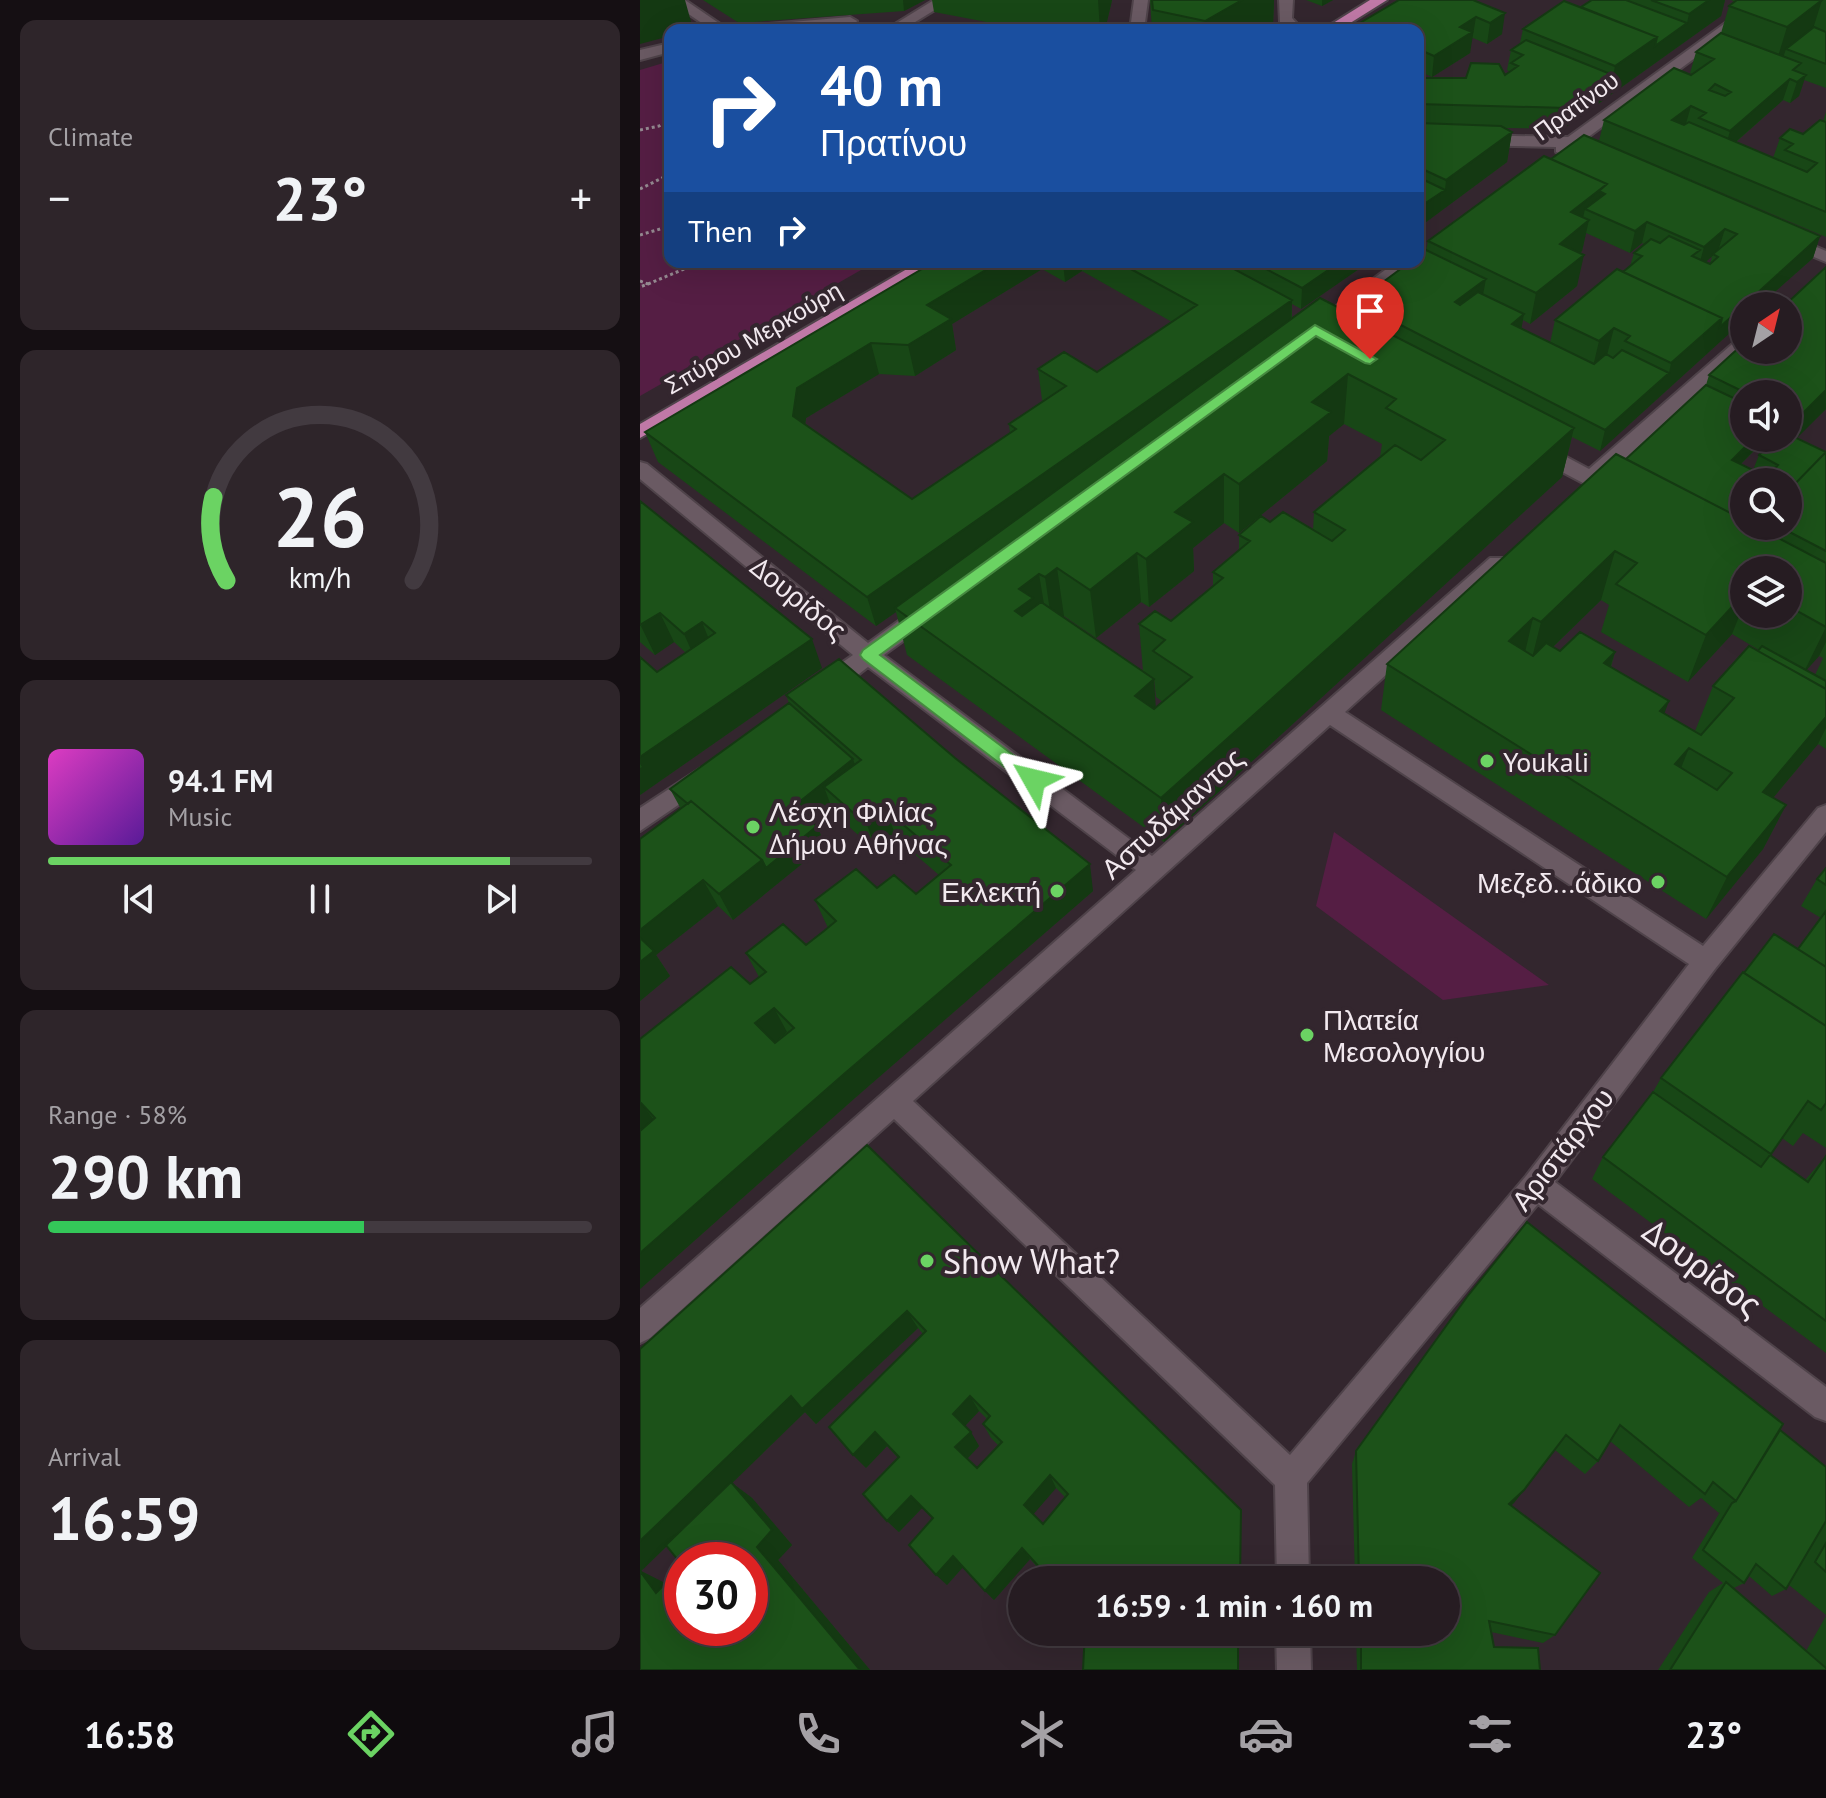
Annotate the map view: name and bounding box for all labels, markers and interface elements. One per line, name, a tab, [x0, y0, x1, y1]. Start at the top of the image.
text: 40 m	[820, 49, 943, 121]
icon: right	[688, 56, 792, 160]
street label: Πρατίνου	[1527, 65, 1625, 147]
text: Πρατίνου	[820, 119, 967, 166]
text: Climate	[48, 120, 133, 153]
text: 23°	[273, 159, 367, 237]
text: −	[48, 169, 70, 226]
text: +	[570, 169, 592, 226]
icon: right	[769, 208, 813, 252]
text: Then	[688, 211, 753, 250]
street label: Σπύρου Μερκούρη	[659, 275, 847, 401]
pin	[1336, 277, 1404, 359]
icon: arrive	[1348, 289, 1392, 333]
north arrow	[1730, 292, 1802, 364]
map controls	[1730, 292, 1802, 628]
button: sound	[1730, 380, 1802, 452]
text: 26	[273, 462, 367, 570]
button: search	[1730, 468, 1802, 540]
street label: Δουρίδος	[743, 548, 855, 648]
button: layers	[1730, 556, 1802, 628]
text: km/h	[289, 559, 351, 596]
position arrow	[992, 738, 1076, 822]
street label: Αστυδάμαντος	[1093, 739, 1251, 887]
place label: Youkali	[1503, 743, 1589, 780]
marker: Youkali	[1478, 752, 1496, 770]
text: 94.1 FM	[168, 761, 273, 800]
place label: Λέσχη Φιλίας Δήμου Αθήνας	[769, 793, 948, 862]
text: Music	[168, 800, 232, 833]
marker: Λέσχη Φιλίας Δήμου Αθήνας	[744, 818, 762, 836]
place label: Μεζεδ...άδικο	[1477, 864, 1642, 901]
place label: Εκλεκτή	[941, 873, 1041, 910]
marker: Μεζεδ...άδικο	[1649, 873, 1667, 891]
icon: previous	[117, 877, 161, 921]
icon: pause	[298, 877, 342, 921]
icon: next	[479, 877, 523, 921]
marker: Εκλεκτή	[1048, 882, 1066, 900]
place label: Πλατεία Μεσολογγίου	[1323, 1001, 1485, 1070]
marker: Πλατεία Μεσολογγίου	[1298, 1026, 1316, 1044]
street label: Αριστάρχου	[1503, 1080, 1621, 1218]
text: Range · 58%	[48, 1098, 187, 1131]
text: 290 km	[48, 1137, 243, 1215]
street label: Δουρίδος	[1635, 1208, 1771, 1326]
place label: Show What?	[943, 1239, 1120, 1283]
marker: Show What?	[918, 1252, 936, 1270]
text: Arrival	[48, 1440, 121, 1473]
text: 16:59	[48, 1479, 200, 1557]
speed limit sign: 30	[664, 1542, 768, 1646]
text: 16:59 · 1 min · 160 m	[1095, 1586, 1373, 1625]
icon: directions	[343, 1706, 399, 1762]
icon: music	[567, 1706, 623, 1762]
icon: phone	[790, 1706, 846, 1762]
icon: climate	[1014, 1706, 1070, 1762]
icon: car	[1238, 1706, 1294, 1762]
icon: filters	[1462, 1706, 1518, 1762]
text: 16:58	[84, 1711, 175, 1758]
text: 23°	[1685, 1711, 1742, 1758]

